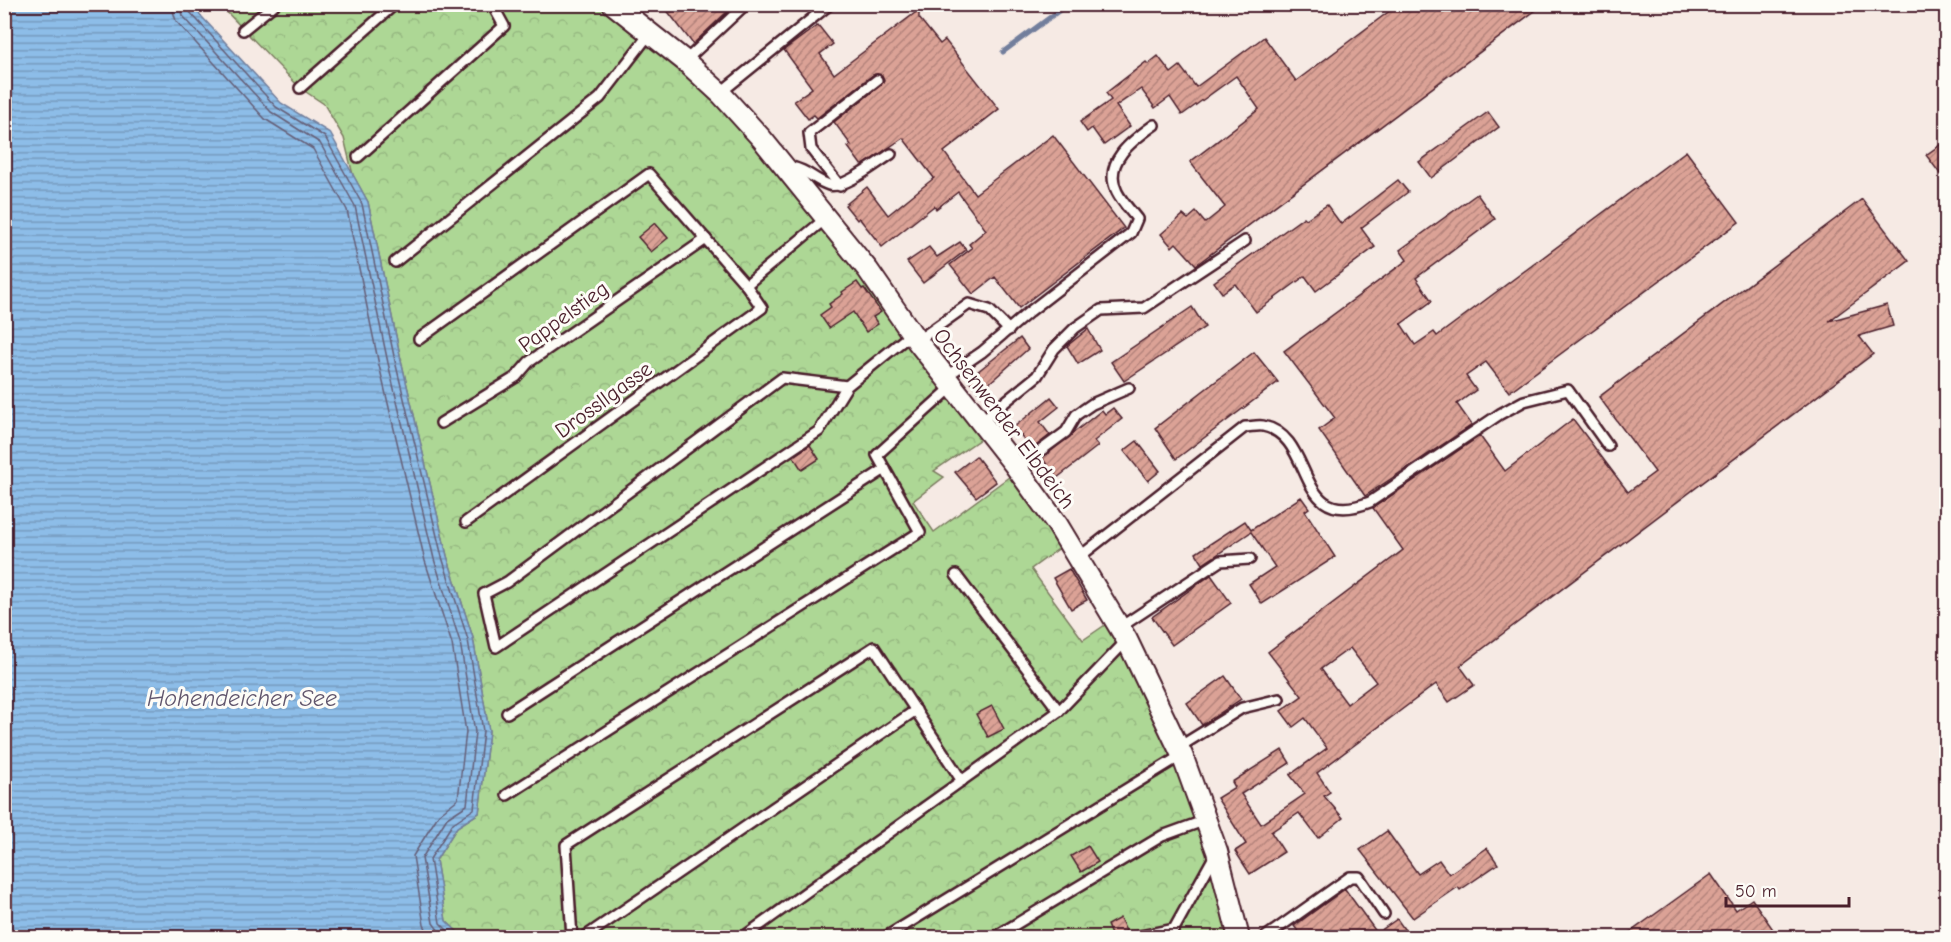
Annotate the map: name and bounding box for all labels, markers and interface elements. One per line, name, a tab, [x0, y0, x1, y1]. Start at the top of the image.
street label: Pappelstieg	[513, 275, 614, 358]
street label: Ochsenwerder Elbdeich	[928, 323, 1081, 514]
street label: Drossllgasse	[550, 356, 657, 444]
water label: Hohendeicher See	[147, 684, 337, 712]
scale bar	[1726, 870, 1849, 908]
text: 50 m	[1735, 881, 1777, 902]

